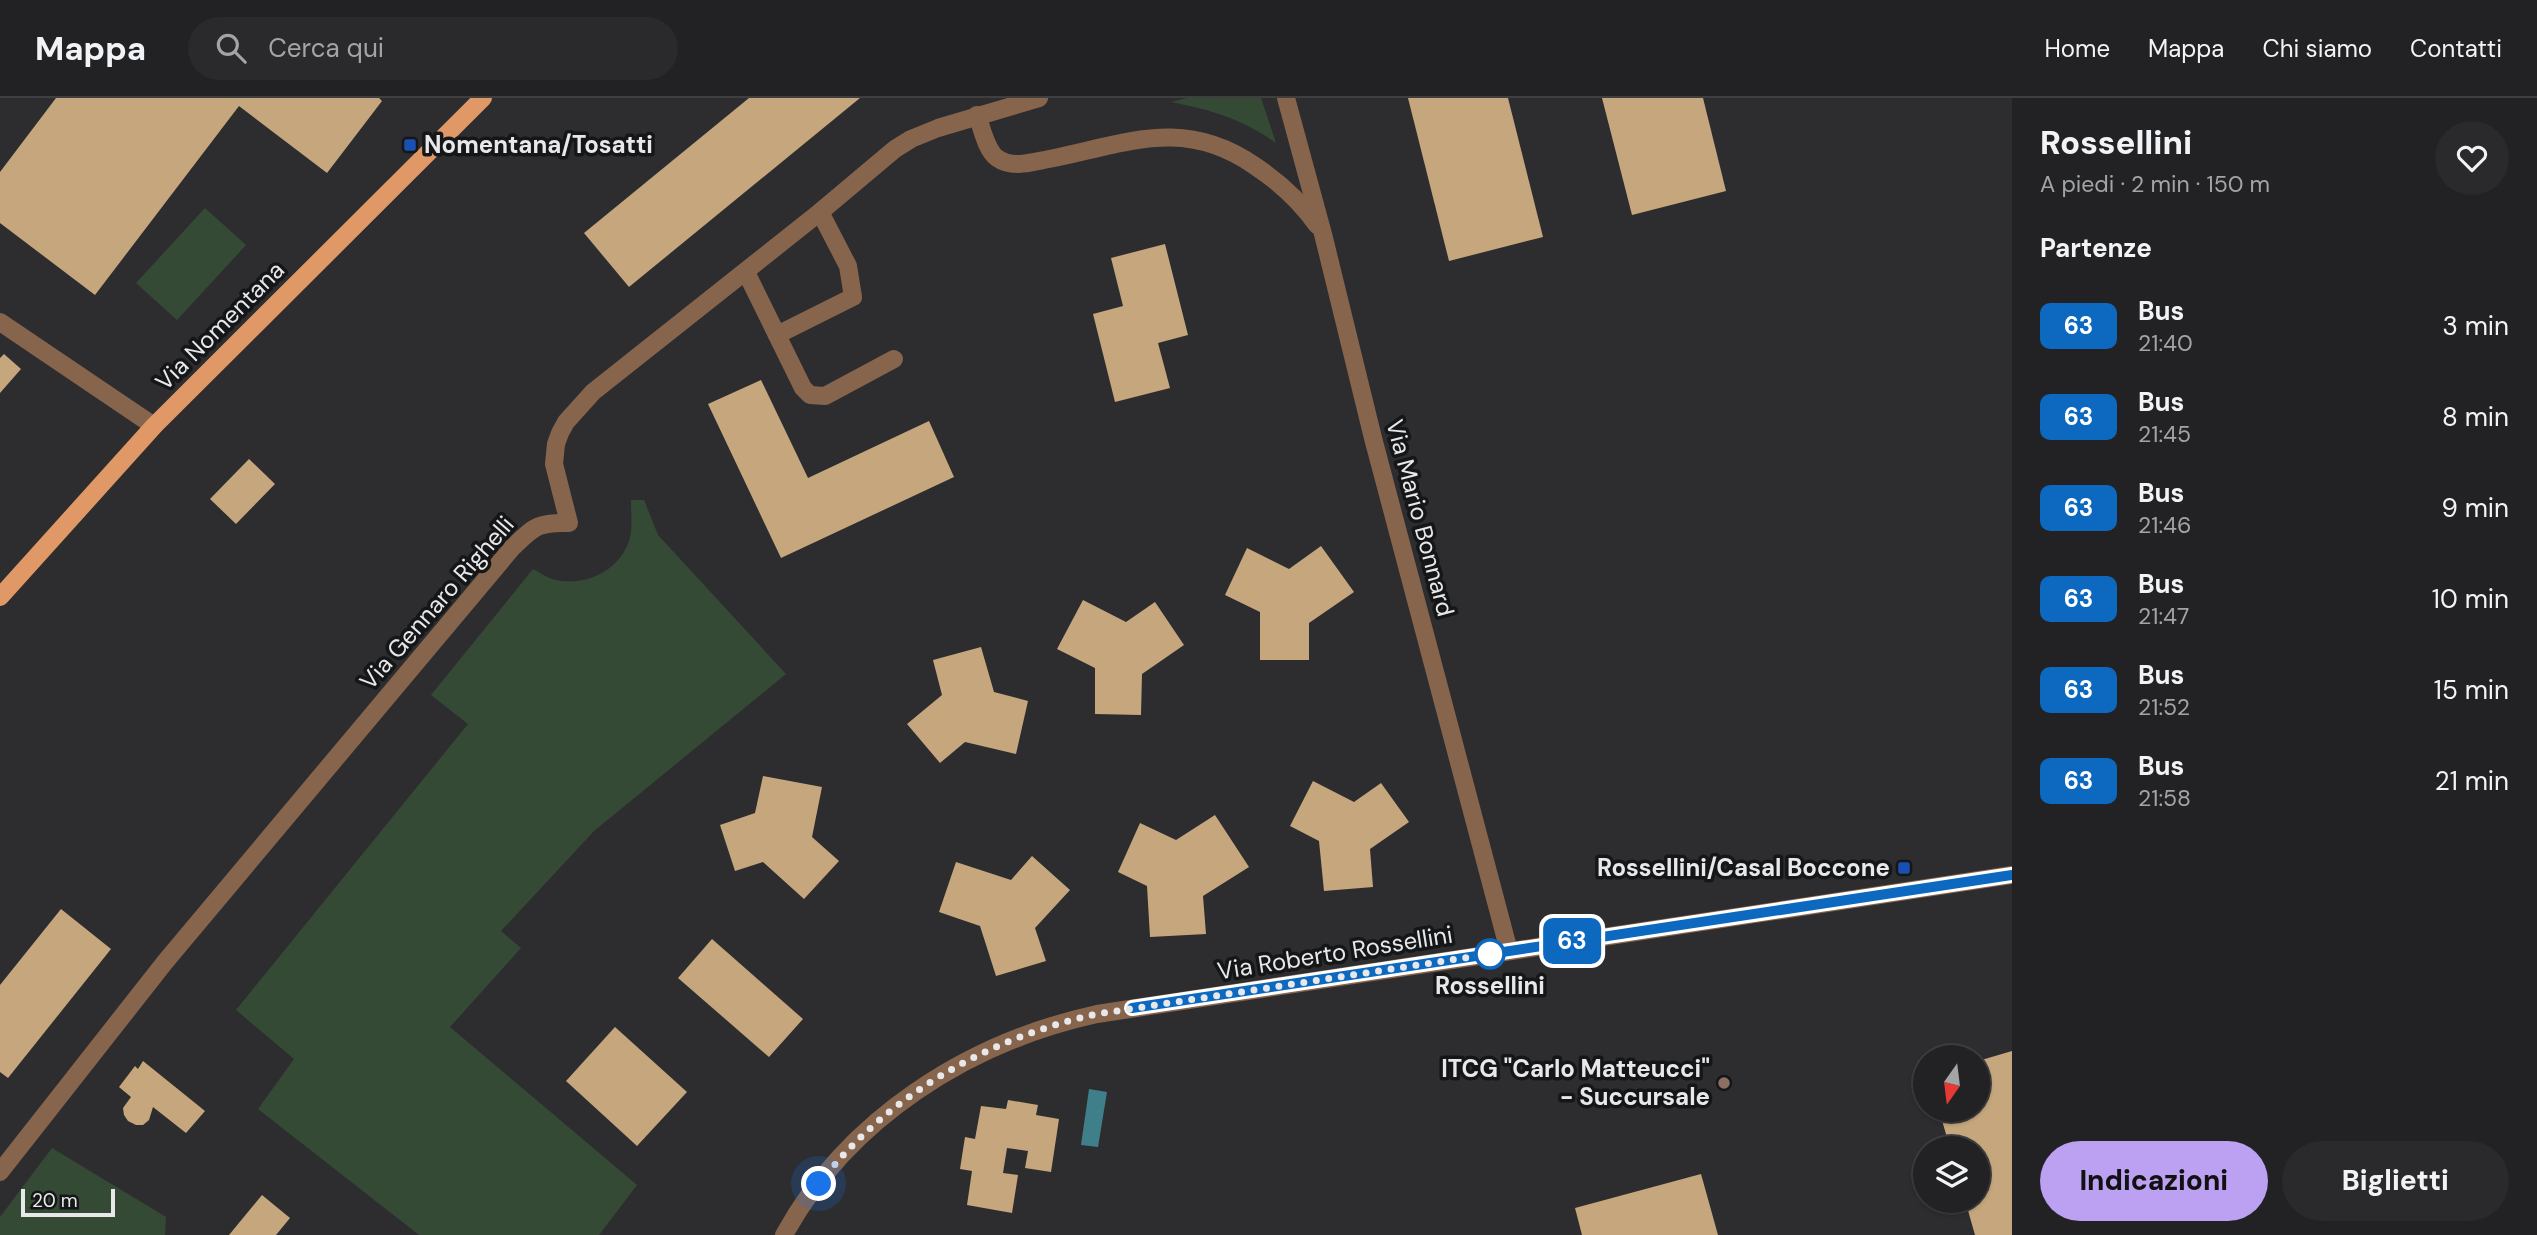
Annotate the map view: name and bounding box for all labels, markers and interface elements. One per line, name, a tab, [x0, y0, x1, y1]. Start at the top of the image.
search box	[188, 17, 678, 80]
text: Mappa	[35, 27, 146, 70]
icon: search	[212, 29, 250, 67]
text: Cerca qui	[268, 31, 384, 65]
text: Home	[2044, 33, 2110, 64]
text: Mappa	[2148, 33, 2224, 64]
text: Chi siamo	[2262, 33, 2372, 64]
text: Contatti	[2410, 33, 2502, 64]
text: Rossellini	[2040, 121, 2192, 164]
button: heart	[2435, 121, 2509, 195]
place label: Nomentana/Tosatti	[424, 129, 653, 160]
marker: Nomentana/Tosatti	[402, 137, 418, 153]
text: A piedi · 2 min · 150 m	[2040, 169, 2270, 199]
text: Partenze	[2040, 231, 2152, 265]
street label: Via Nomentana	[149, 255, 291, 397]
text: Bus	[2138, 294, 2184, 328]
text: 3 min	[2442, 309, 2509, 343]
text: 63	[2064, 310, 2093, 341]
text: 21:40	[2138, 328, 2193, 358]
text: Bus	[2138, 385, 2184, 419]
text: 8 min	[2442, 400, 2509, 434]
text: 63	[2064, 401, 2093, 432]
street label: Via Mario Bonnard	[1379, 416, 1462, 620]
text: 21:45	[2138, 419, 2191, 449]
text: Bus	[2138, 476, 2184, 510]
text: 9 min	[2441, 491, 2509, 525]
text: 63	[2064, 492, 2093, 523]
street label: Via Gennaro Righelli	[353, 509, 521, 696]
text: 21:46	[2138, 510, 2191, 540]
text: Bus	[2138, 567, 2184, 601]
text: 10 min	[2432, 582, 2509, 616]
text: 63	[2064, 583, 2093, 614]
text: 21:47	[2138, 601, 2189, 631]
text: Bus	[2138, 658, 2184, 692]
text: 15 min	[2434, 673, 2509, 707]
text: 63	[2064, 674, 2093, 705]
text: 21:52	[2138, 692, 2190, 722]
text: Bus	[2138, 749, 2184, 783]
text: 21 min	[2435, 764, 2509, 798]
text: 63	[2064, 765, 2093, 796]
text: 21:58	[2138, 783, 2191, 813]
place label: Rossellini/Casal Boccone	[1597, 852, 1890, 883]
marker: Rossellini/Casal Boccone	[1896, 860, 1912, 876]
line badge: 63	[1540, 918, 1604, 964]
street label: Via Roberto Rossellini	[1215, 919, 1455, 986]
text: 63	[1557, 925, 1587, 956]
marker: Rossellini	[1475, 939, 1505, 969]
place label: Rossellini	[1435, 970, 1545, 1001]
north arrow	[1913, 1045, 1990, 1122]
map controls	[1913, 1045, 1990, 1213]
place label: ITCG "Carlo Matteucci" - Succursale	[1441, 1053, 1710, 1112]
marker: ITCG "Carlo Matteucci" - Succursale	[1716, 1075, 1732, 1091]
button: layers	[1913, 1136, 1990, 1213]
button: Indicazioni	[2040, 1141, 2268, 1221]
button: Biglietti	[2282, 1141, 2509, 1221]
your location	[801, 1166, 836, 1201]
scale bar	[21, 1186, 116, 1218]
text: 20 m	[32, 1188, 78, 1213]

